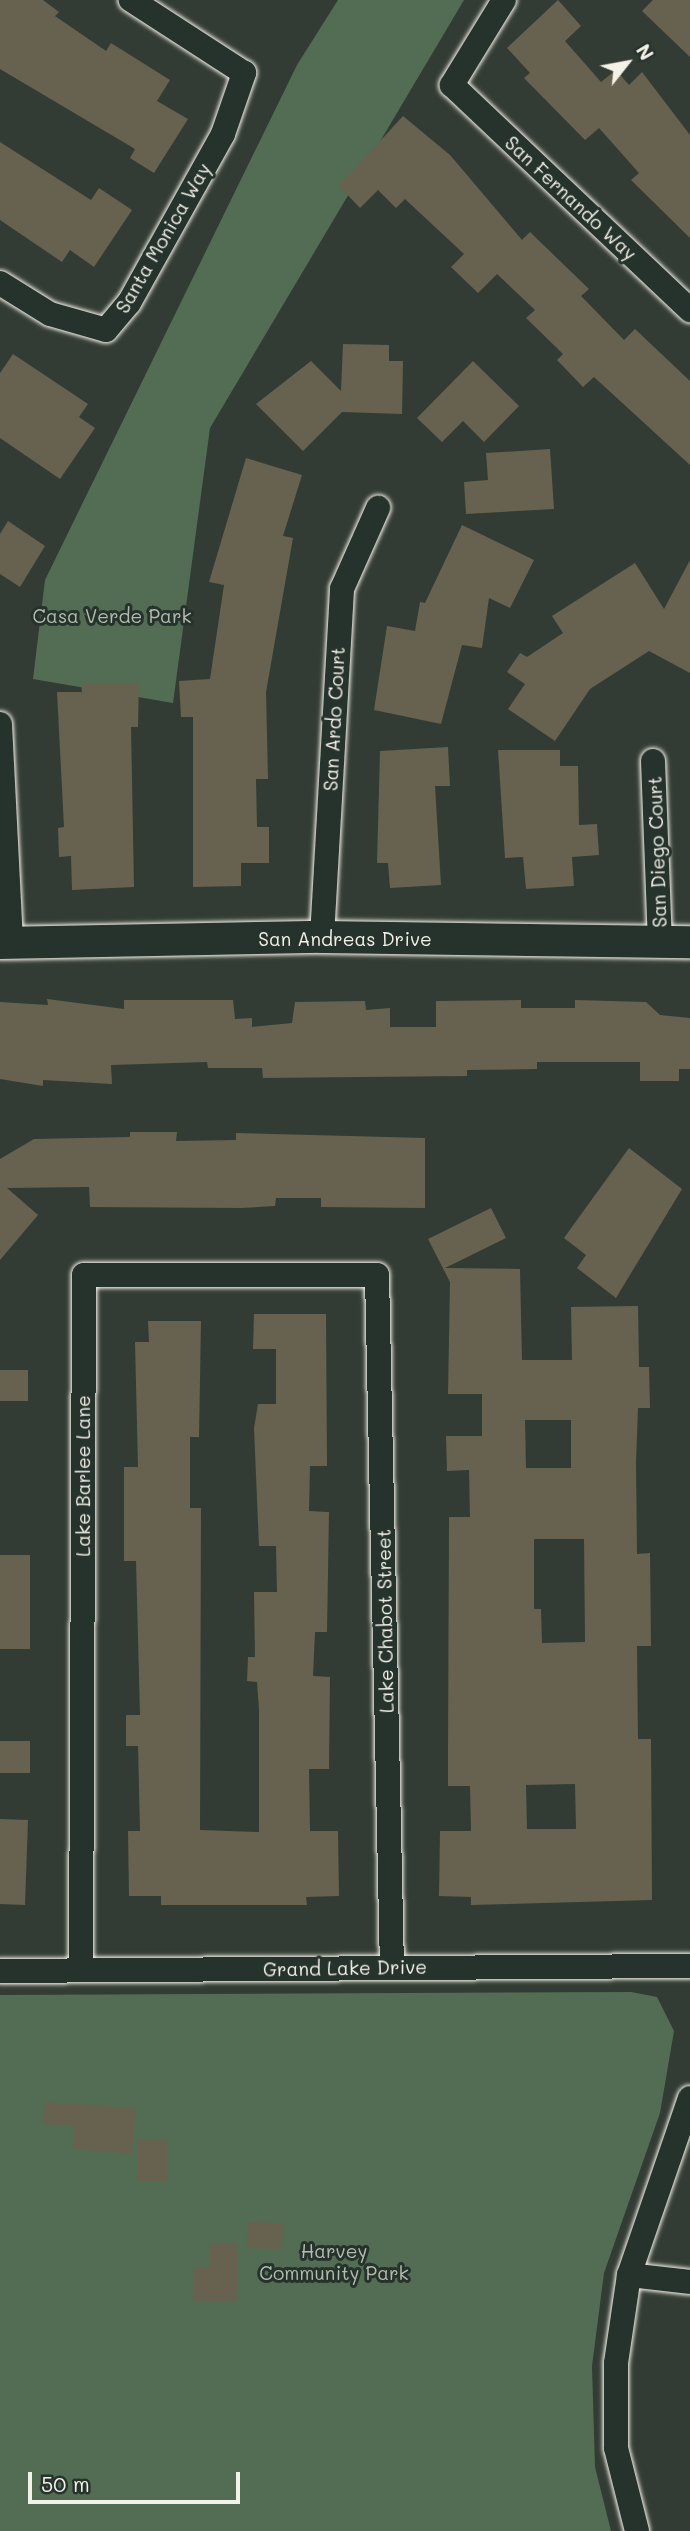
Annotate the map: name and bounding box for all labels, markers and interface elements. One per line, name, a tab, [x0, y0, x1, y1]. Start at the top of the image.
north arrow	[592, 28, 662, 98]
text: N	[631, 39, 660, 65]
street label: San Fernando Way	[500, 131, 642, 265]
street label: Santa Monica Way	[111, 159, 215, 317]
park label: Casa Verde Park	[32, 605, 192, 627]
street label: San Ardo Court	[319, 646, 349, 792]
street label: San Diego Court	[643, 776, 671, 928]
street label: San Andreas Drive	[258, 928, 432, 950]
street label: Lake Barlee Lane	[72, 1395, 94, 1557]
street label: Lake Chabot Street	[372, 1529, 398, 1713]
street label: Grand Lake Drive	[263, 1955, 427, 1981]
park label: Harvey Community Park	[259, 2240, 409, 2284]
scale bar	[32, 2458, 243, 2502]
text: 50 m	[41, 2470, 90, 2497]

